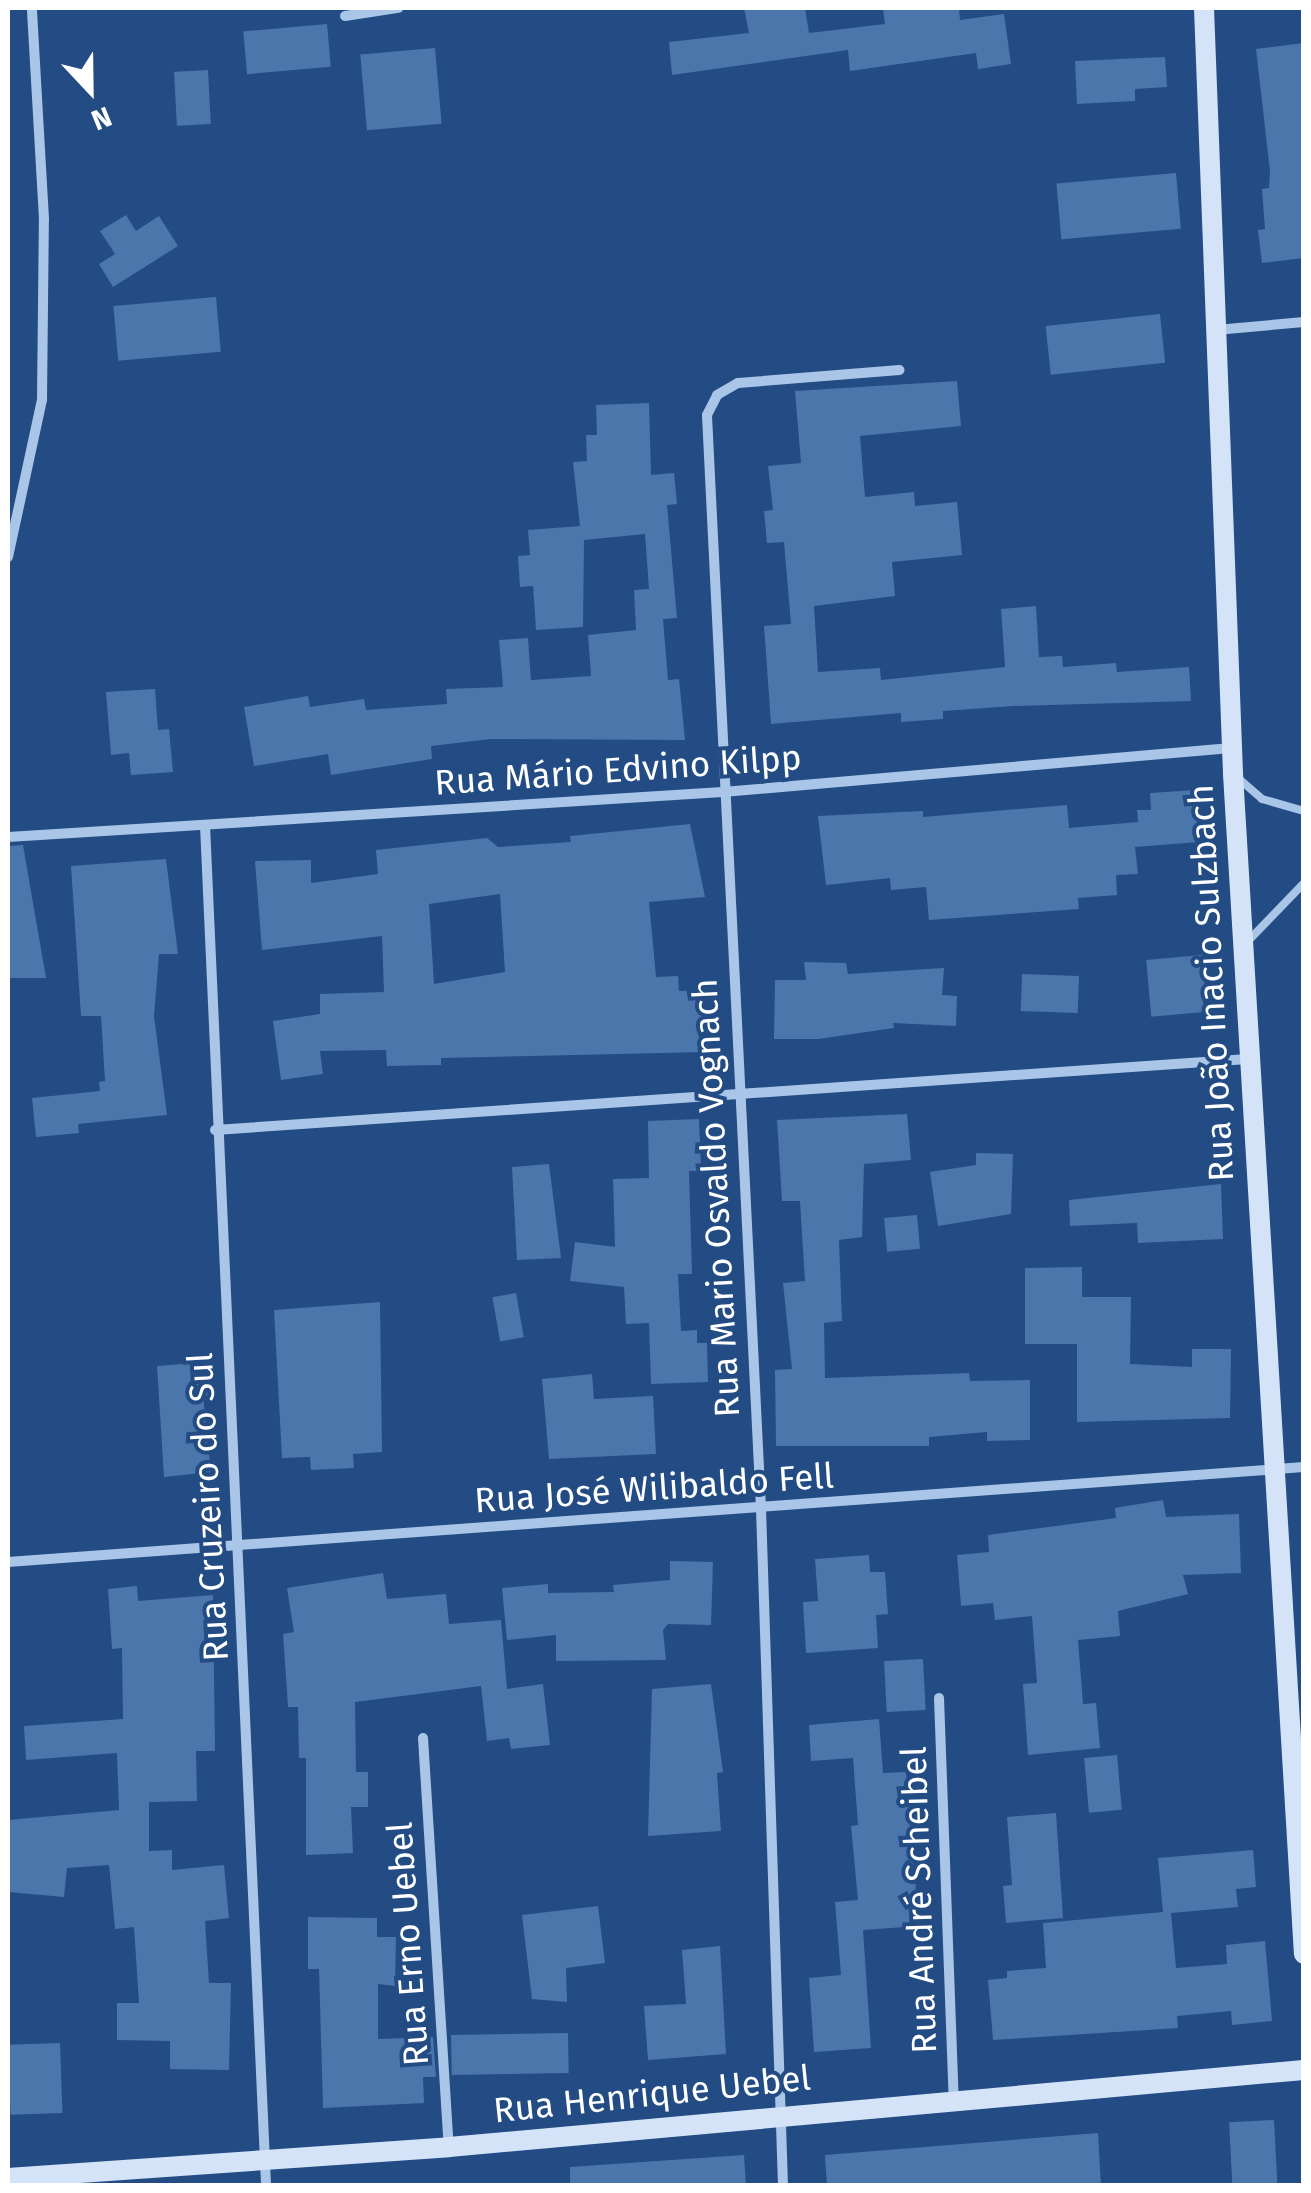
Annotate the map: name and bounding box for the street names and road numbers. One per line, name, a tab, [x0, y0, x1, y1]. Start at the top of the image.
street label: Rua Mário Edvino Kilpp	[433, 736, 803, 804]
street label: Rua João Inacio Sulzbach	[1180, 783, 1242, 1183]
street label: Rua Mario Osvaldo Vognach	[684, 978, 748, 1418]
street label: Rua Cruzeiro do Sul	[179, 1351, 237, 1663]
street label: Rua José Wilibaldo Fell	[473, 1454, 835, 1522]
street label: Rua André Scheibel	[893, 1746, 945, 2054]
street label: Rua Erno Uebel	[379, 1821, 437, 2067]
street label: Rua Henrique Uebel	[491, 2056, 813, 2132]

